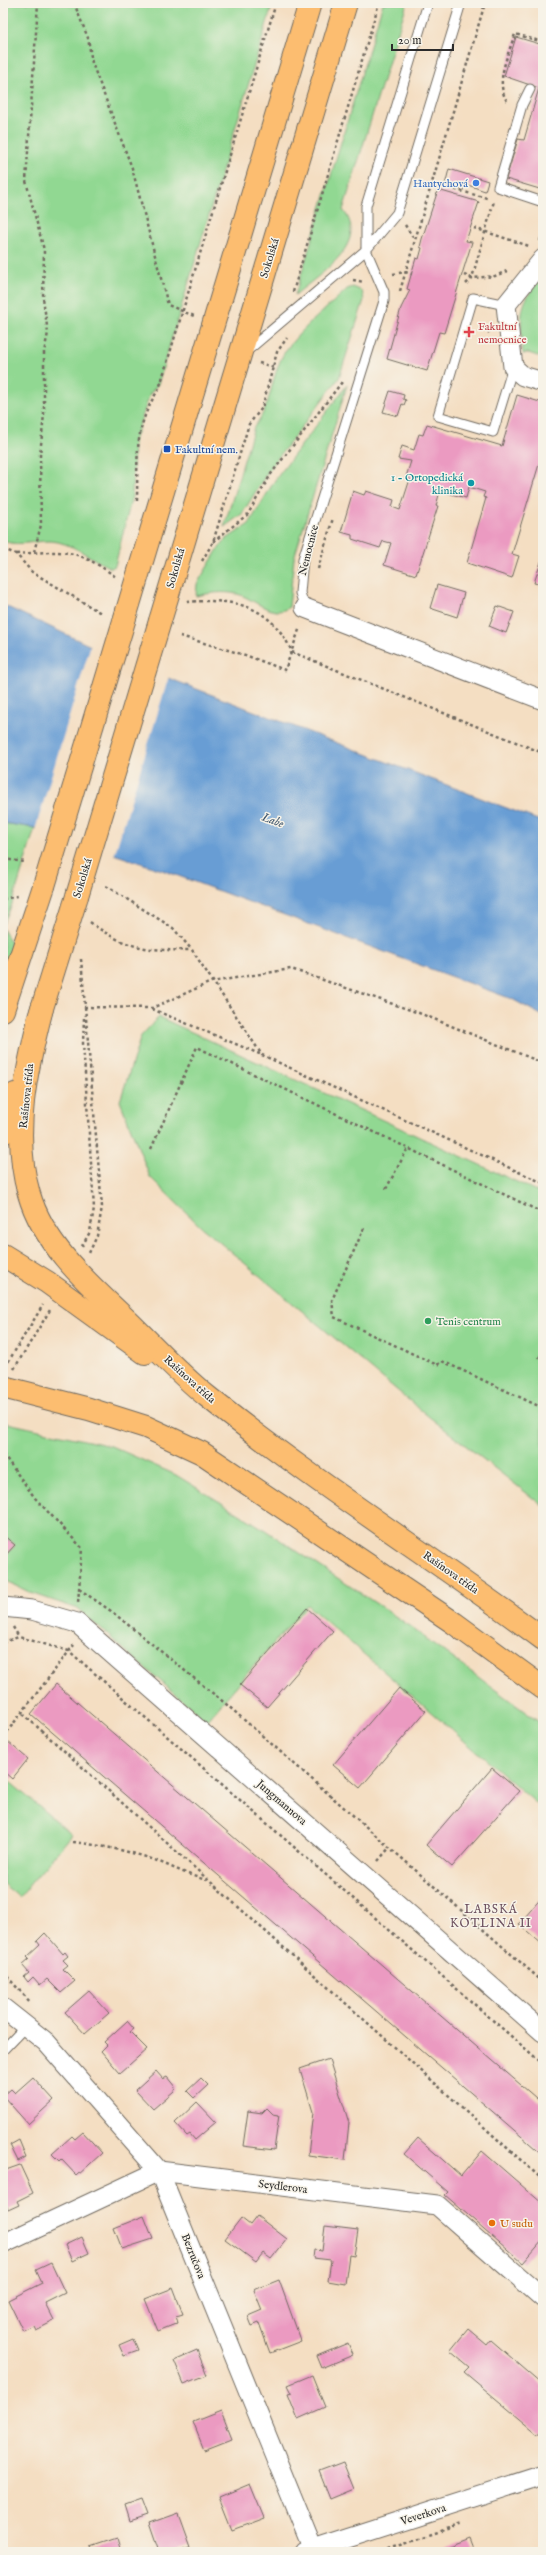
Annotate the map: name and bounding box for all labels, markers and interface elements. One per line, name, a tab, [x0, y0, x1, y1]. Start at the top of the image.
scale bar	[392, 26, 453, 52]
text: 20 m	[398, 33, 421, 48]
place label: Hantychová	[413, 177, 468, 191]
marker: Hantychová	[471, 178, 481, 188]
street label: Sokolská	[257, 237, 283, 280]
place label: Fakultní nemocnice	[478, 320, 527, 347]
marker: Fakultní nemocnice	[463, 326, 475, 338]
place label: Fakultní nem.	[175, 443, 238, 457]
marker: Fakultní nem.	[162, 444, 172, 454]
place label: 1 - Ortopedická klinika	[391, 471, 463, 498]
marker: 1 - Ortopedická klinika	[466, 478, 476, 488]
street label: Nemocnice	[296, 523, 322, 577]
street label: Sokolská	[164, 547, 188, 590]
water label: Labe	[259, 809, 286, 831]
street label: Sokolská	[70, 857, 96, 900]
street label: Rašínova třída	[17, 1063, 37, 1129]
place label: Tenis centrum	[436, 1315, 501, 1329]
marker: Tenis centrum	[423, 1316, 433, 1326]
street label: Rašínova třída	[161, 1353, 218, 1407]
street label: Rašínova třída	[420, 1548, 481, 1597]
street label: Jungmannova	[252, 1776, 310, 1829]
district label: LABSKÁ KOTLINA II	[450, 1901, 532, 1931]
street label: Seydlerova	[258, 2177, 308, 2197]
place label: U sudu	[500, 2217, 533, 2231]
marker: U sudu	[487, 2218, 497, 2228]
street label: Bezručova	[178, 2232, 209, 2281]
street label: Veverkova	[398, 2501, 448, 2529]

